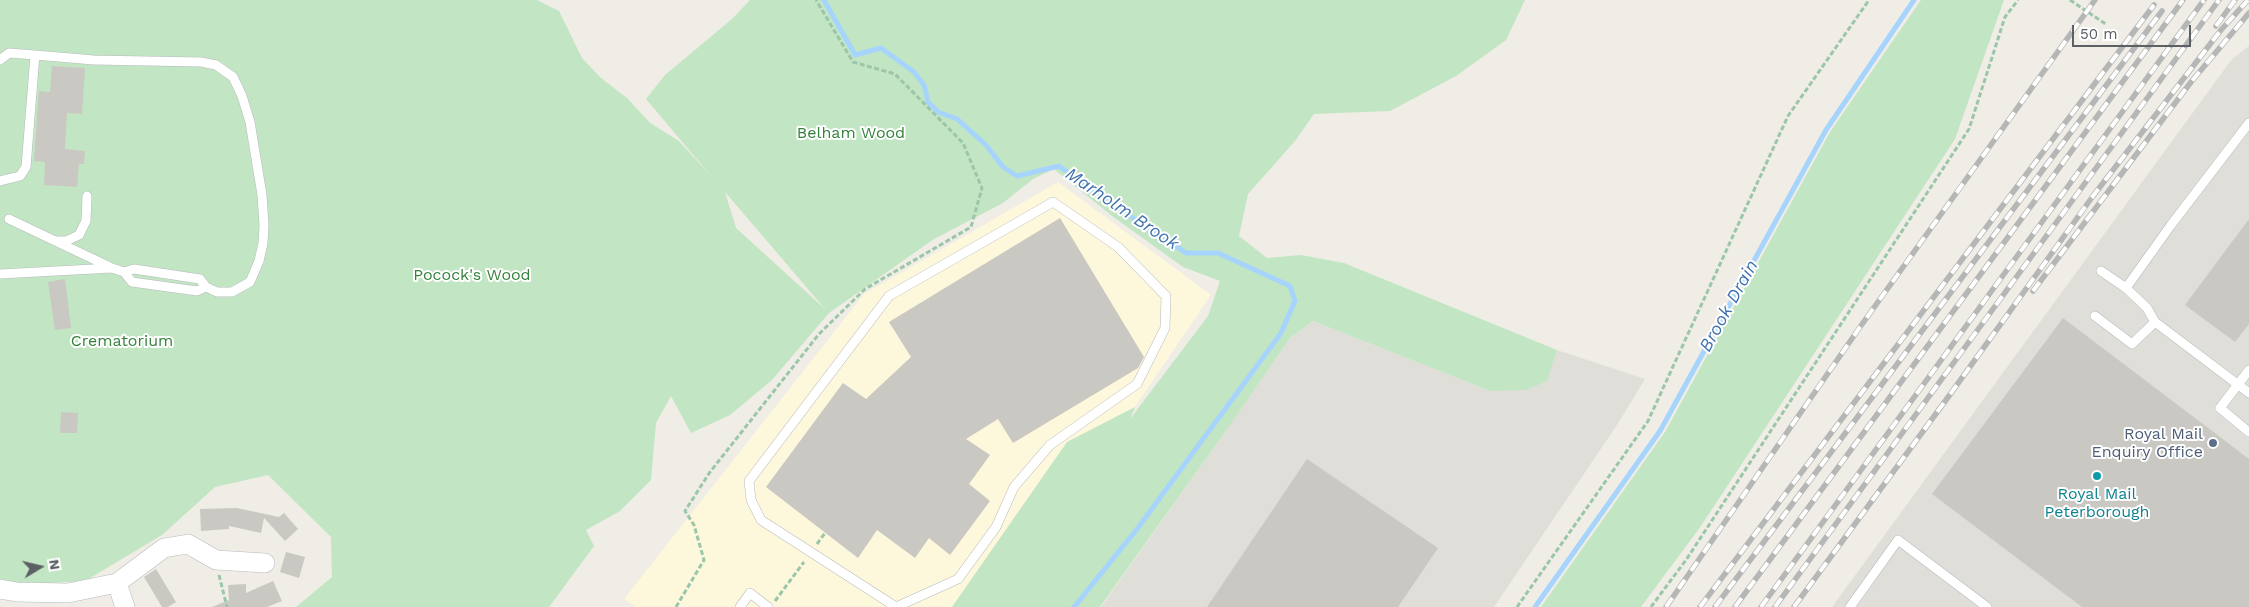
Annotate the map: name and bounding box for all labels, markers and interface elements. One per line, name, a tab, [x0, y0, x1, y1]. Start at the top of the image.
scale bar	[2074, 15, 2193, 47]
text: 50 m	[2080, 25, 2117, 43]
park label: Belham Wood	[797, 123, 905, 143]
water label: Marholm Brook	[1061, 163, 1183, 255]
water label: Brook Drain	[1695, 256, 1763, 356]
park label: Pocock's Wood	[413, 265, 531, 285]
park label: Crematorium	[71, 331, 173, 351]
place label: Royal Mail Enquiry Office	[2091, 424, 2203, 462]
marker: Royal Mail Enquiry Office	[2207, 437, 2219, 449]
marker: Royal Mail Peterborough	[2091, 470, 2103, 482]
place label: Royal Mail Peterborough	[2045, 484, 2149, 522]
north arrow	[15, 542, 65, 592]
text: N	[46, 558, 64, 571]

